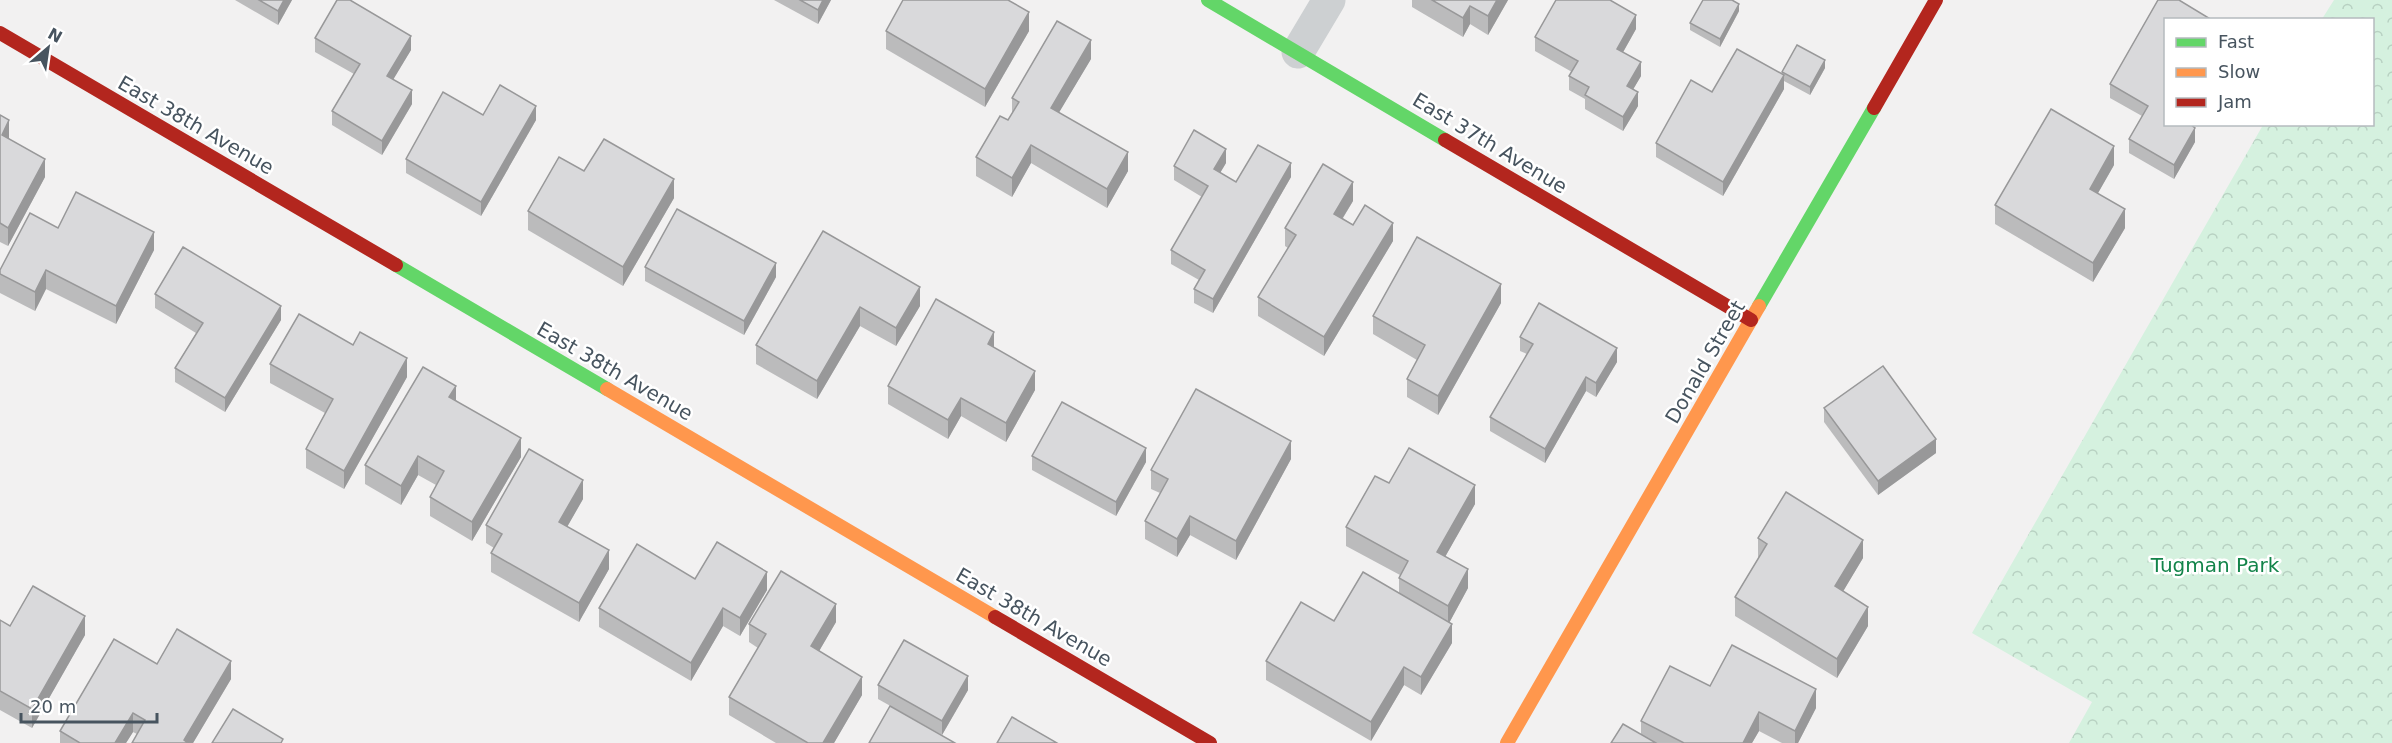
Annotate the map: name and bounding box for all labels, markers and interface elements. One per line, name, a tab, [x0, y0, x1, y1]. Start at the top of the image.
north arrow	[18, 18, 78, 78]
legend	[2164, 18, 2374, 126]
text: N	[45, 24, 65, 47]
text: Fast	[2218, 31, 2254, 52]
text: Slow	[2218, 61, 2260, 82]
street label: East 38th Avenue	[114, 71, 278, 179]
street label: East 37th Avenue	[1408, 87, 1572, 199]
text: Jam	[2217, 91, 2252, 112]
street label: Donald Street	[1660, 296, 1750, 428]
street label: East 38th Avenue	[533, 317, 697, 425]
park label: Tugman Park	[2150, 553, 2280, 577]
street label: East 38th Avenue	[952, 563, 1116, 671]
scale bar	[21, 686, 158, 724]
text: 20 m	[30, 696, 76, 717]

